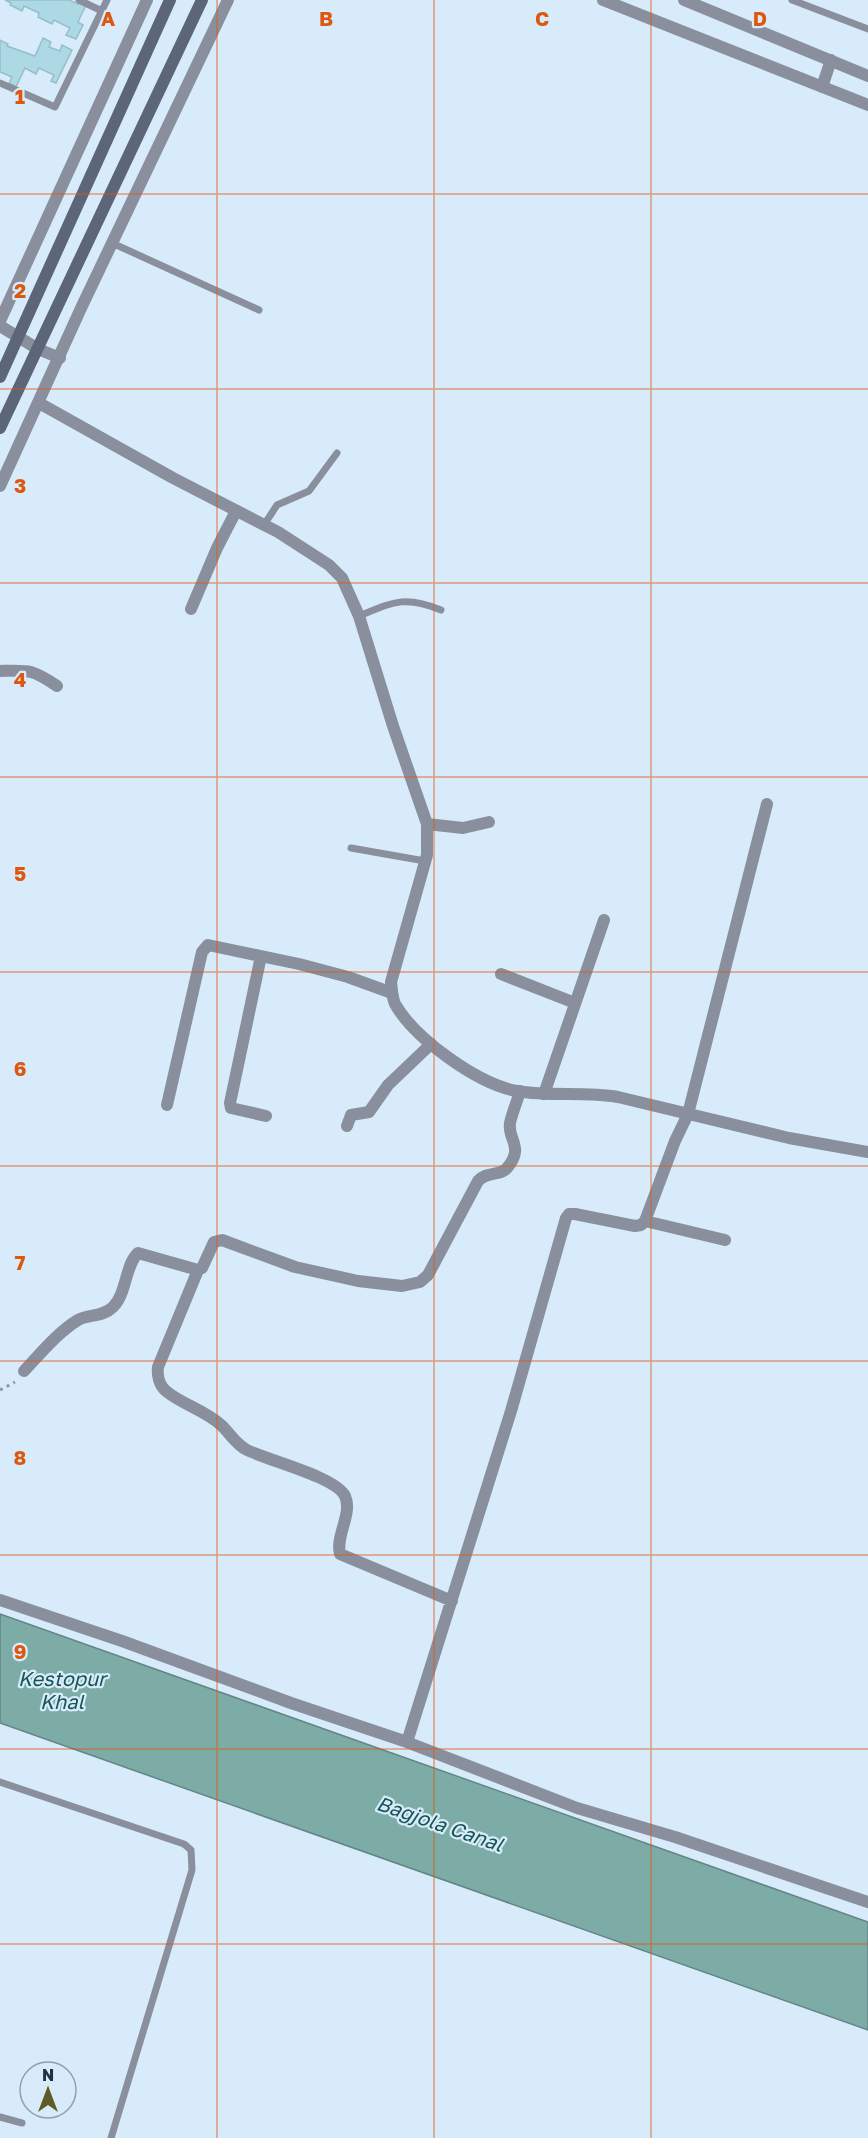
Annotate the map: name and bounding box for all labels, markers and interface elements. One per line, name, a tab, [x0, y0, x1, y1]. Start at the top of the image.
text: A	[101, 6, 115, 30]
text: B	[319, 6, 333, 30]
text: C	[535, 6, 549, 30]
text: D	[753, 6, 767, 30]
text: 1	[15, 84, 25, 108]
text: 2	[14, 278, 26, 302]
text: 3	[14, 473, 26, 497]
text: 4	[14, 667, 26, 691]
text: 5	[14, 861, 26, 885]
text: 6	[14, 1056, 26, 1080]
text: 7	[15, 1250, 26, 1274]
text: 8	[14, 1445, 26, 1469]
text: 9	[14, 1639, 26, 1663]
water label: Kestopur Khal	[18, 1666, 109, 1713]
water label: Bagjola Canal	[374, 1790, 507, 1857]
north arrow	[18, 2060, 78, 2120]
text: N	[42, 2065, 54, 2085]

